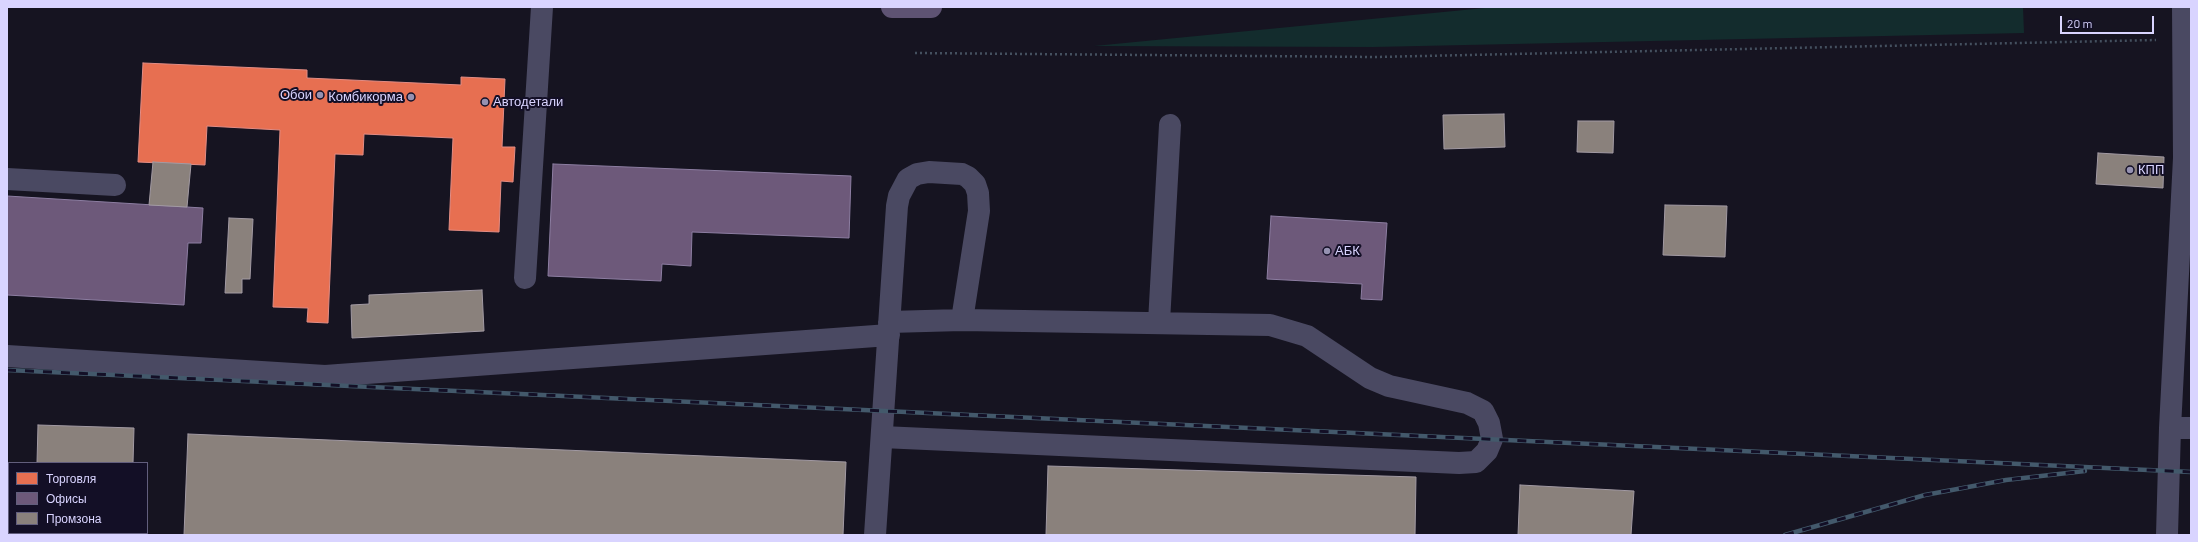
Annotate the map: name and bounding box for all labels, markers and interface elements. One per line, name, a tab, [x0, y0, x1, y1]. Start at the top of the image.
scale bar	[2062, 8, 2156, 34]
text: 20 m	[2067, 16, 2093, 30]
place label: Обои	[280, 87, 312, 103]
place label: Комбикорма	[328, 89, 403, 105]
marker: Обои	[315, 90, 325, 100]
marker: Комбикорма	[406, 92, 416, 102]
place label: Автодетали	[493, 94, 563, 110]
marker: Автодетали	[480, 97, 490, 107]
place label: КПП	[2138, 162, 2164, 178]
marker: КПП	[2125, 165, 2135, 175]
place label: АБК	[1335, 243, 1360, 259]
marker: АБК	[1322, 246, 1332, 256]
legend	[8, 462, 148, 534]
text: Торговля	[46, 471, 96, 485]
text: Офисы	[46, 491, 87, 505]
text: Промзона	[46, 511, 101, 525]

